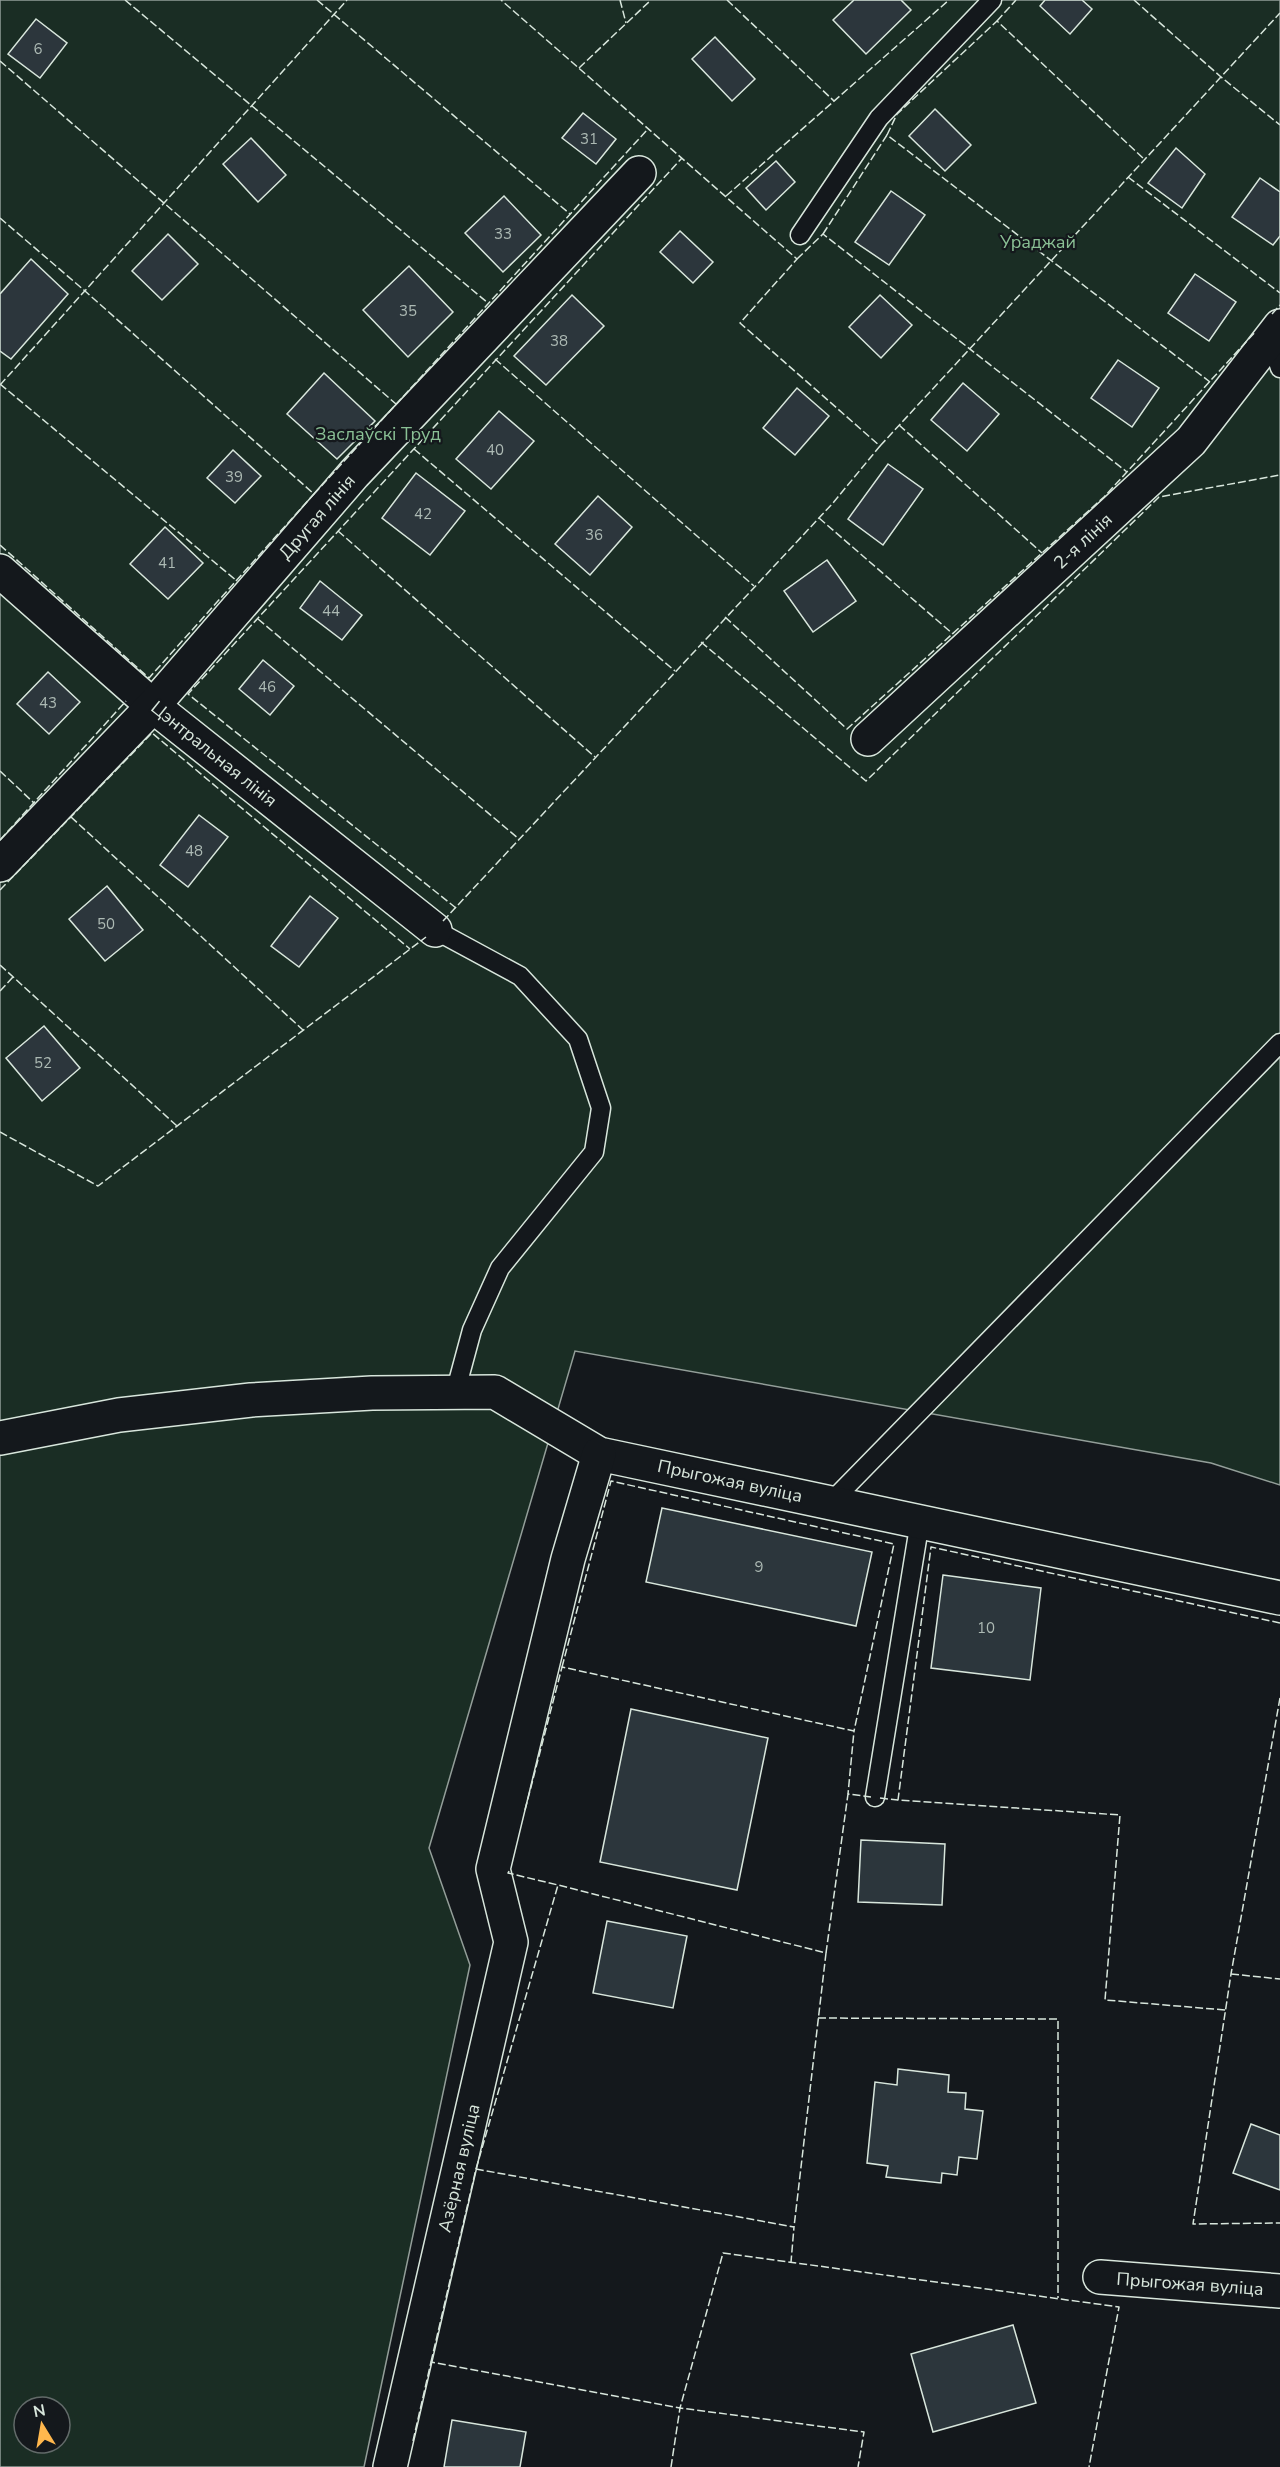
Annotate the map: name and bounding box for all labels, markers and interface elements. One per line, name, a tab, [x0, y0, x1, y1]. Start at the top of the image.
house number: 6	[33, 39, 43, 59]
house number: 31	[580, 129, 598, 149]
house number: 33	[494, 224, 512, 244]
park label: Ураджай	[999, 230, 1076, 254]
house number: 35	[399, 301, 417, 321]
house number: 38	[550, 331, 568, 351]
park label: Заслаўскі Труд	[315, 422, 441, 446]
house number: 40	[486, 440, 504, 460]
house number: 39	[225, 467, 243, 487]
street label: Другая лінія	[273, 469, 361, 565]
house number: 42	[414, 504, 432, 524]
street label: 2-я лінія	[1048, 508, 1118, 574]
house number: 36	[585, 525, 603, 545]
house number: 41	[158, 553, 176, 573]
house number: 44	[322, 601, 340, 621]
house number: 46	[258, 677, 276, 697]
house number: 43	[39, 693, 57, 713]
street label: Цэнтральная лінія	[146, 696, 282, 812]
house number: 48	[185, 841, 203, 861]
house number: 50	[97, 914, 115, 934]
house number: 52	[34, 1053, 52, 1073]
street label: Прыгожая вуліца	[655, 1454, 805, 1508]
house number: 9	[754, 1557, 764, 1577]
house number: 10	[977, 1618, 995, 1638]
street label: Азёрная вуліца	[433, 2101, 485, 2235]
street label: Прыгожая вуліца	[1116, 2267, 1264, 2301]
north arrow	[12, 2395, 72, 2455]
text: N	[31, 2399, 47, 2423]

